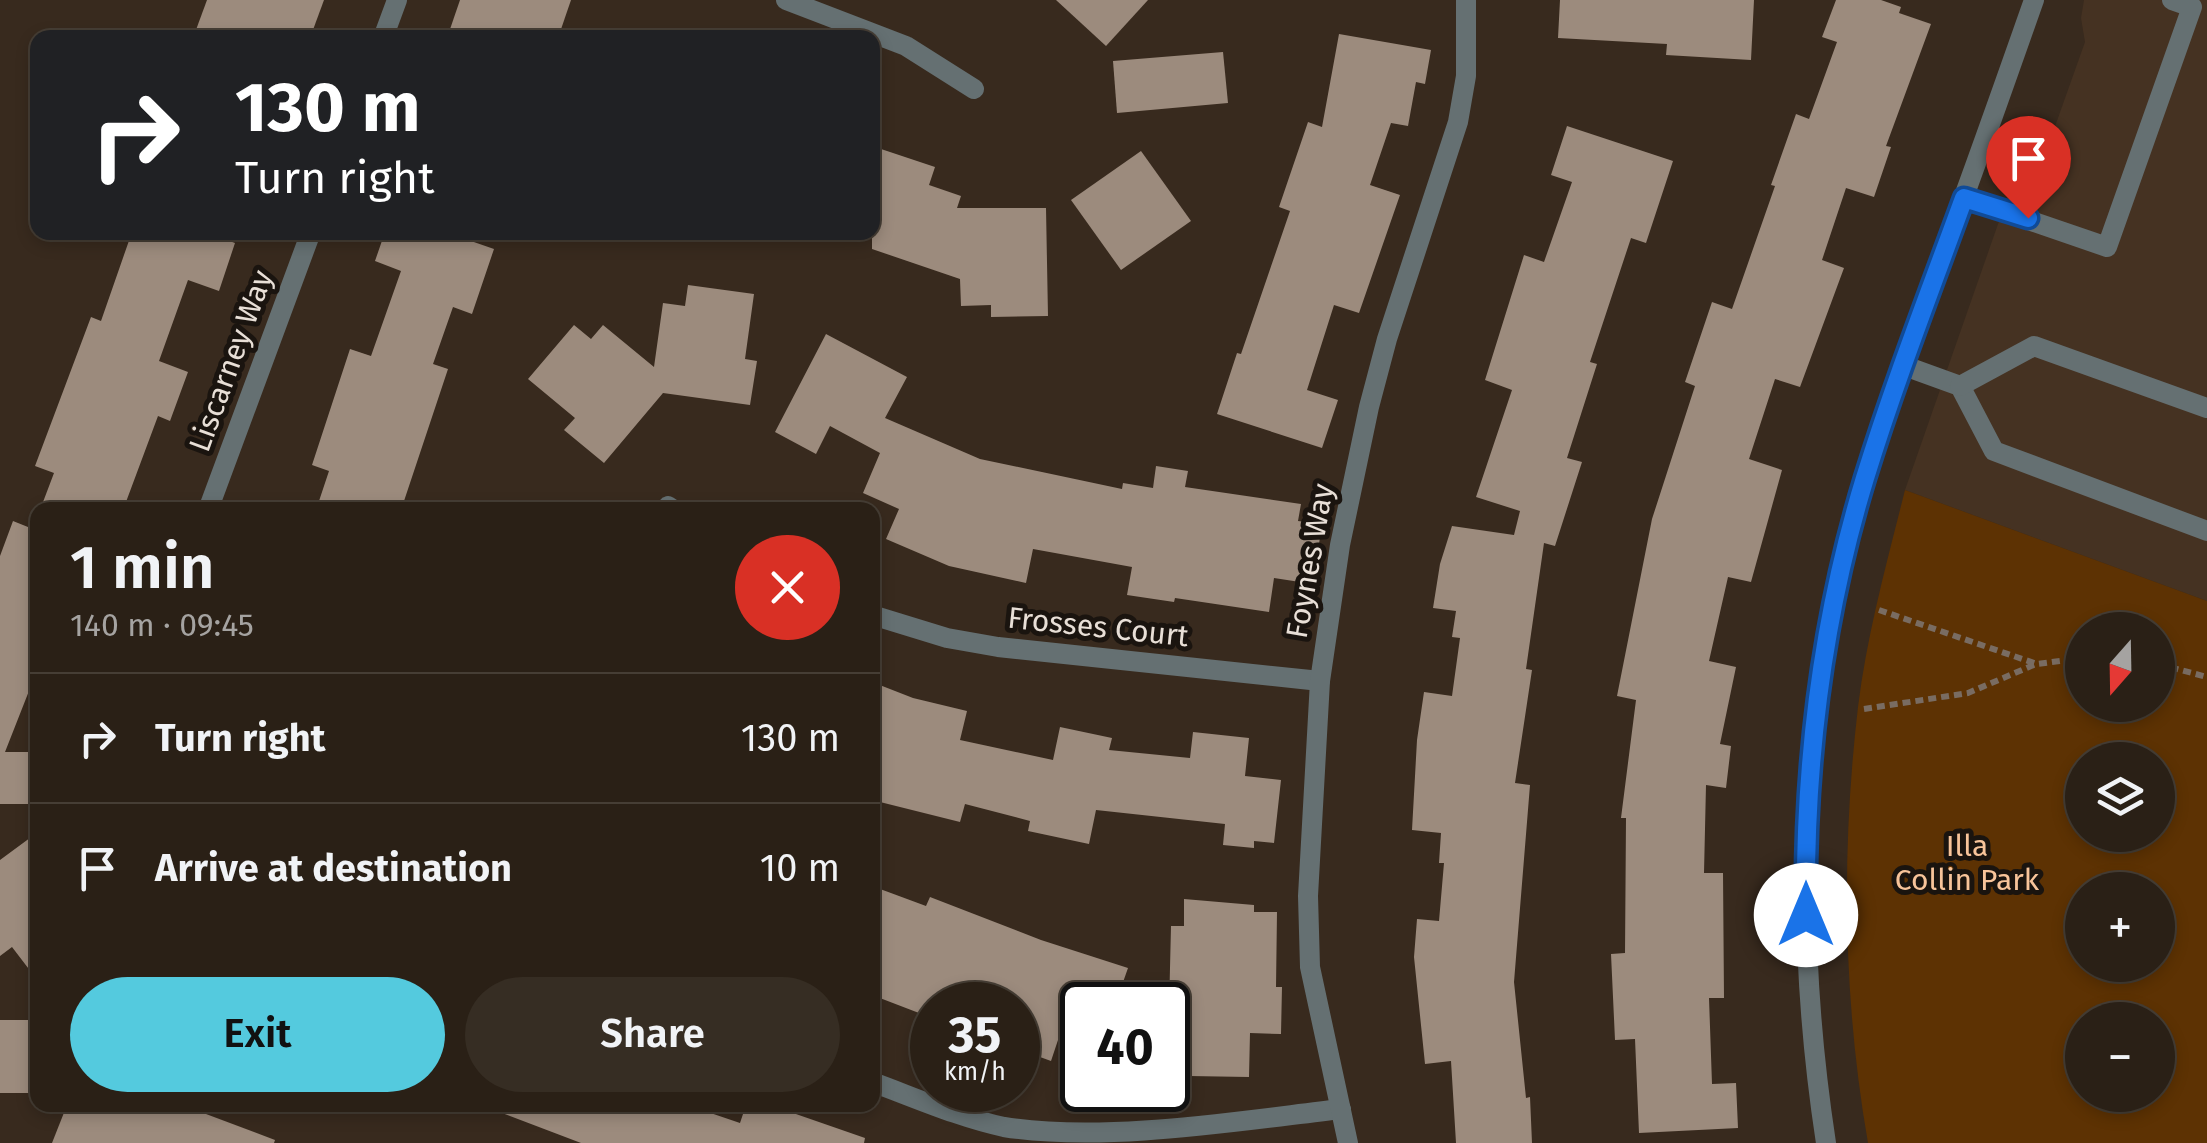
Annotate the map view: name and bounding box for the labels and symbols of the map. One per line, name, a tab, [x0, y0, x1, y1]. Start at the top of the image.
pin	[1986, 116, 2071, 219]
street label: Liscarney Way	[182, 265, 281, 457]
street label: Foynes Way	[1279, 481, 1341, 641]
street label: Frosses Court	[1006, 600, 1190, 654]
north arrow	[2065, 612, 2175, 722]
park label: Illa Collin Park	[1895, 828, 2040, 898]
position arrow	[1754, 863, 1858, 967]
speed limit sign: 40	[1060, 982, 1190, 1112]

